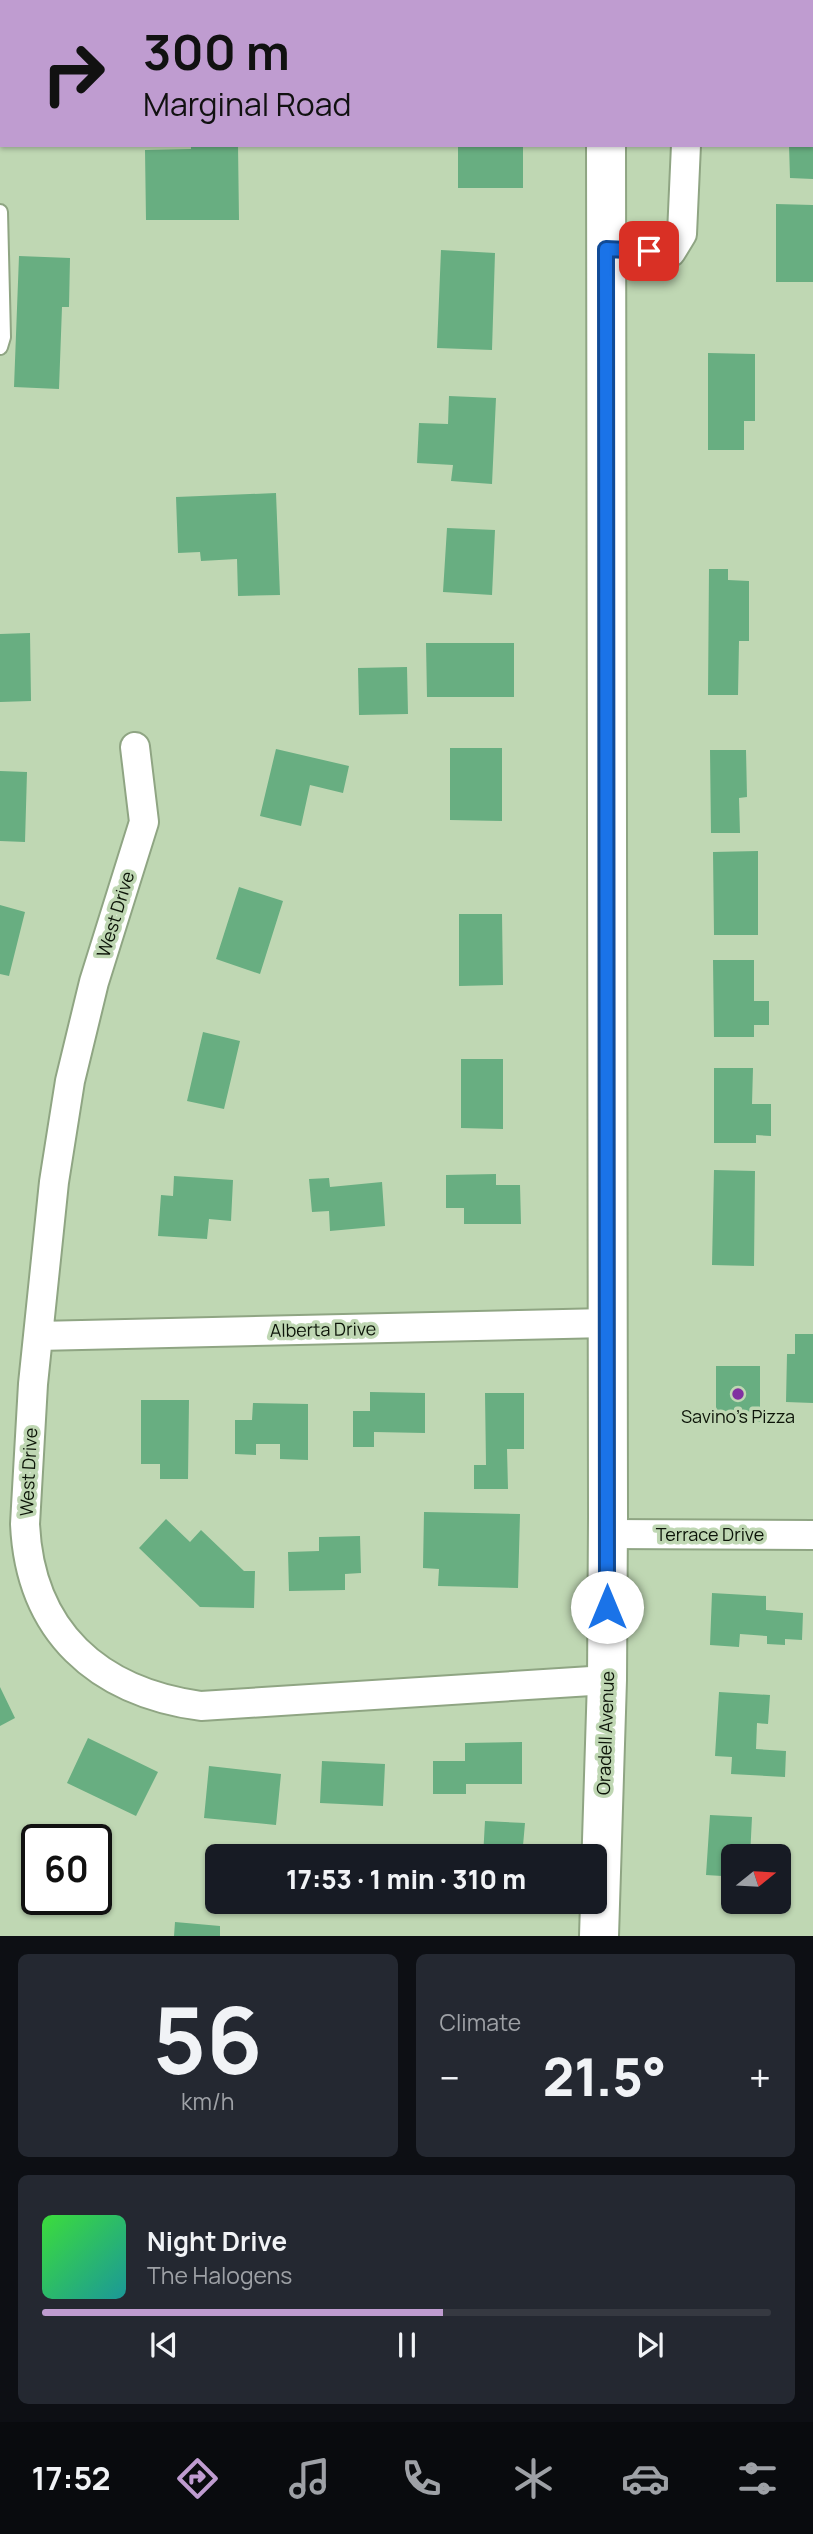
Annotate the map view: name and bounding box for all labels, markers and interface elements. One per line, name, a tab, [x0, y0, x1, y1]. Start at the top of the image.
text: 300 m	[143, 18, 290, 85]
icon: right	[28, 28, 119, 119]
text: Marginal Road	[143, 82, 351, 126]
pin	[619, 221, 679, 281]
icon: arrive	[630, 232, 668, 270]
street label: West Drive	[91, 868, 139, 960]
street label: Alberta Drive	[270, 1316, 376, 1342]
marker: Savino's Pizza	[730, 1386, 746, 1402]
place label: Savino's Pizza	[681, 1404, 795, 1428]
street label: West Drive	[14, 1427, 42, 1517]
street label: Terrace Drive	[656, 1522, 764, 1546]
position arrow	[570, 1570, 644, 1644]
street label: Oradell Avenue	[591, 1671, 619, 1795]
speed limit sign: 60	[21, 1824, 112, 1915]
north arrow	[721, 1844, 791, 1914]
map controls	[721, 1844, 791, 1914]
text: 17:53 · 1 min · 310 m	[286, 1861, 526, 1897]
text: 56	[153, 1977, 263, 2101]
text: Climate	[440, 2006, 521, 2038]
text: 21.5°	[543, 2041, 666, 2112]
text: −	[440, 2051, 460, 2103]
text: +	[749, 2051, 771, 2103]
text: km/h	[181, 2085, 235, 2117]
text: Night Drive	[147, 2223, 287, 2259]
text: The Halogens	[147, 2259, 292, 2291]
icon: previous	[145, 2326, 183, 2364]
icon: pause	[388, 2326, 426, 2364]
icon: next	[631, 2326, 669, 2364]
icon: directions	[173, 2454, 222, 2503]
icon: music	[285, 2454, 334, 2503]
icon: phone	[397, 2454, 446, 2503]
icon: climate	[509, 2454, 558, 2503]
icon: car	[621, 2454, 670, 2503]
icon: filters	[733, 2454, 782, 2503]
text: 17:52	[31, 2456, 110, 2500]

